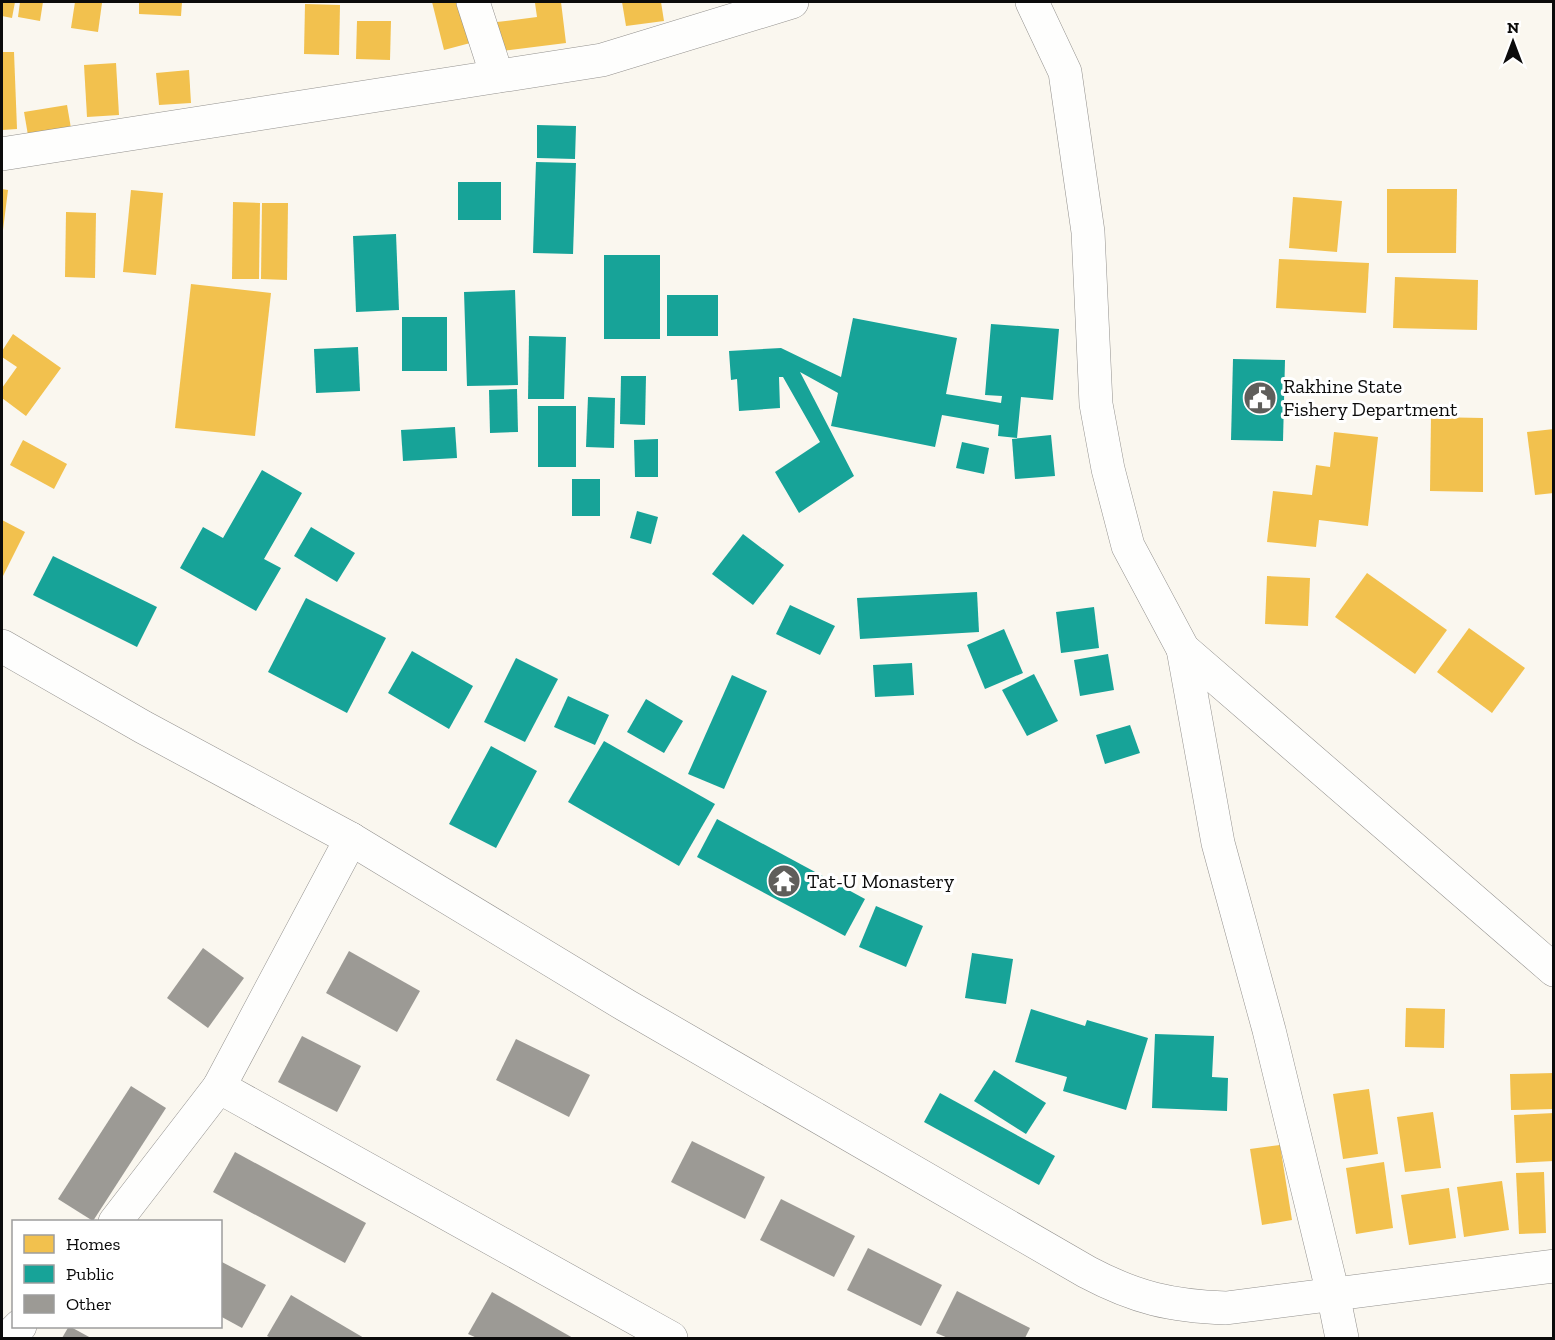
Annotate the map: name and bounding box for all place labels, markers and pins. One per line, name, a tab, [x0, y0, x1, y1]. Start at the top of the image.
place label: Rakhine State Fishery Department	[1283, 374, 1458, 421]
public building icon: Rakhine State Fishery Department	[1242, 380, 1278, 416]
temple icon: Tat-U Monastery	[766, 863, 802, 899]
place label: Tat-U Monastery	[807, 869, 955, 893]

